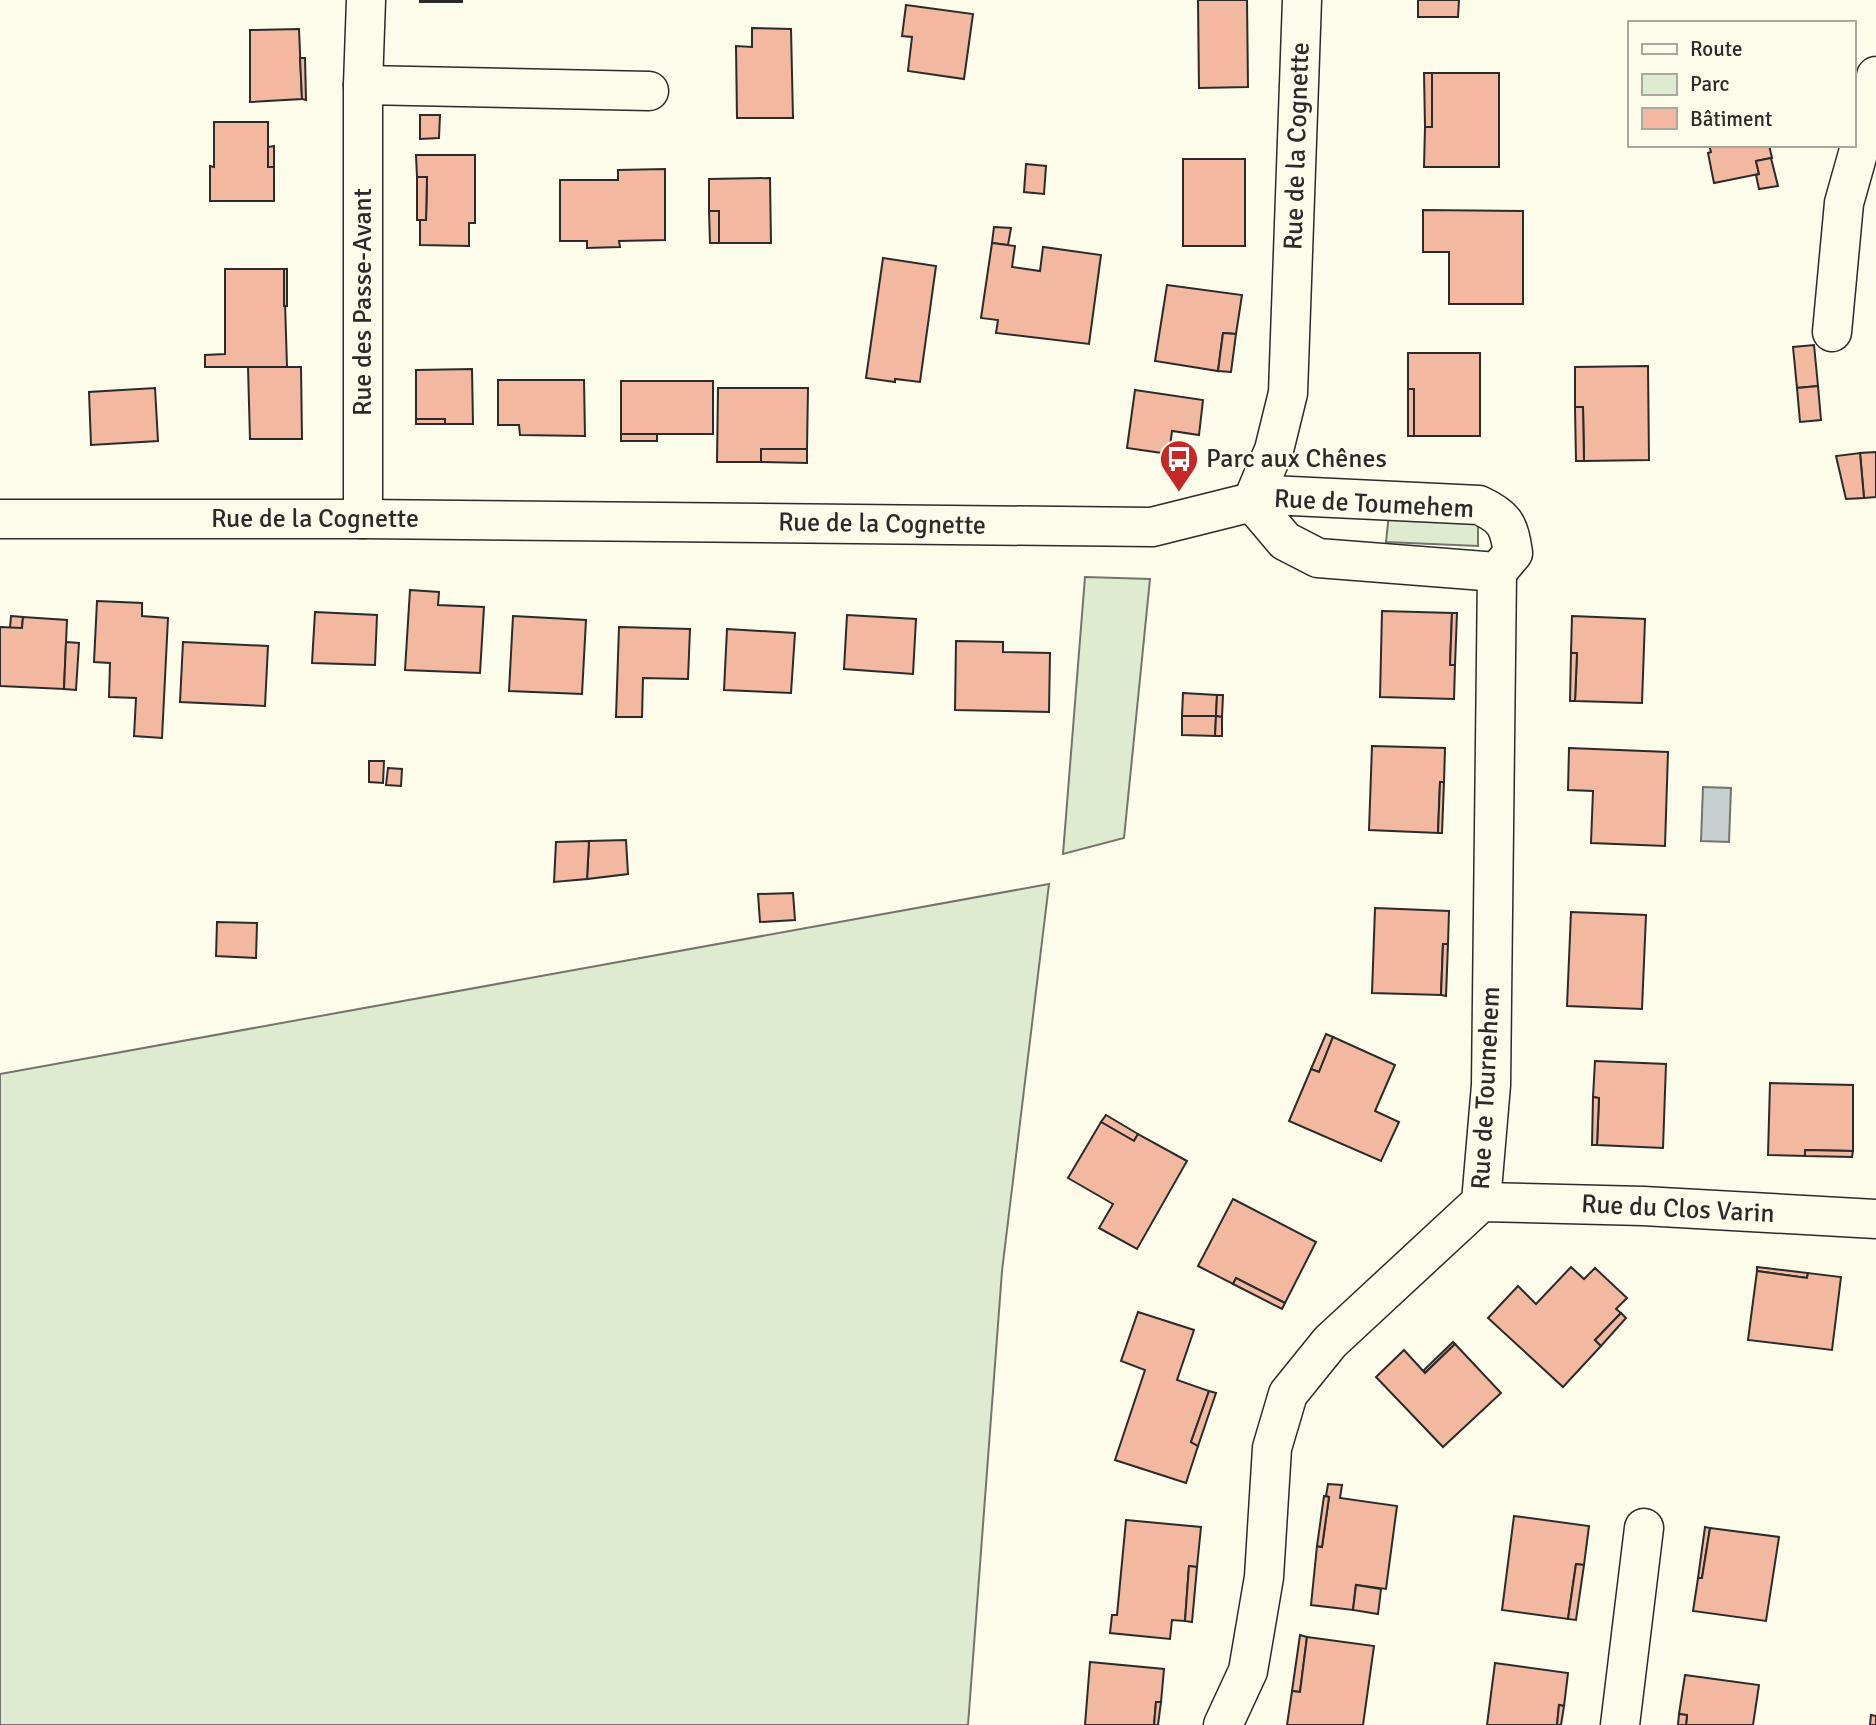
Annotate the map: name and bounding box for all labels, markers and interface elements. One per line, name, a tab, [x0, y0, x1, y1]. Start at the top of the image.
legend	[1628, 21, 1855, 147]
text: Route	[1690, 36, 1742, 62]
street label: Rue de la Cognette	[1277, 42, 1317, 250]
text: Parc	[1690, 71, 1729, 97]
text: Bâtiment	[1690, 106, 1772, 132]
street label: Rue des Passe-Avant	[347, 188, 379, 416]
bus stop icon: Parc aux Chênes	[1158, 438, 1200, 493]
place label: Parc aux Chênes	[1206, 443, 1387, 475]
street label: Rue de Toumehem	[1273, 483, 1475, 525]
street label: Rue de la Cognette	[211, 503, 419, 535]
street label: Rue de la Cognette	[778, 506, 986, 542]
street label: Rue de Tournehem	[1465, 986, 1507, 1190]
street label: Rue du Clos Varin	[1580, 1188, 1776, 1230]

